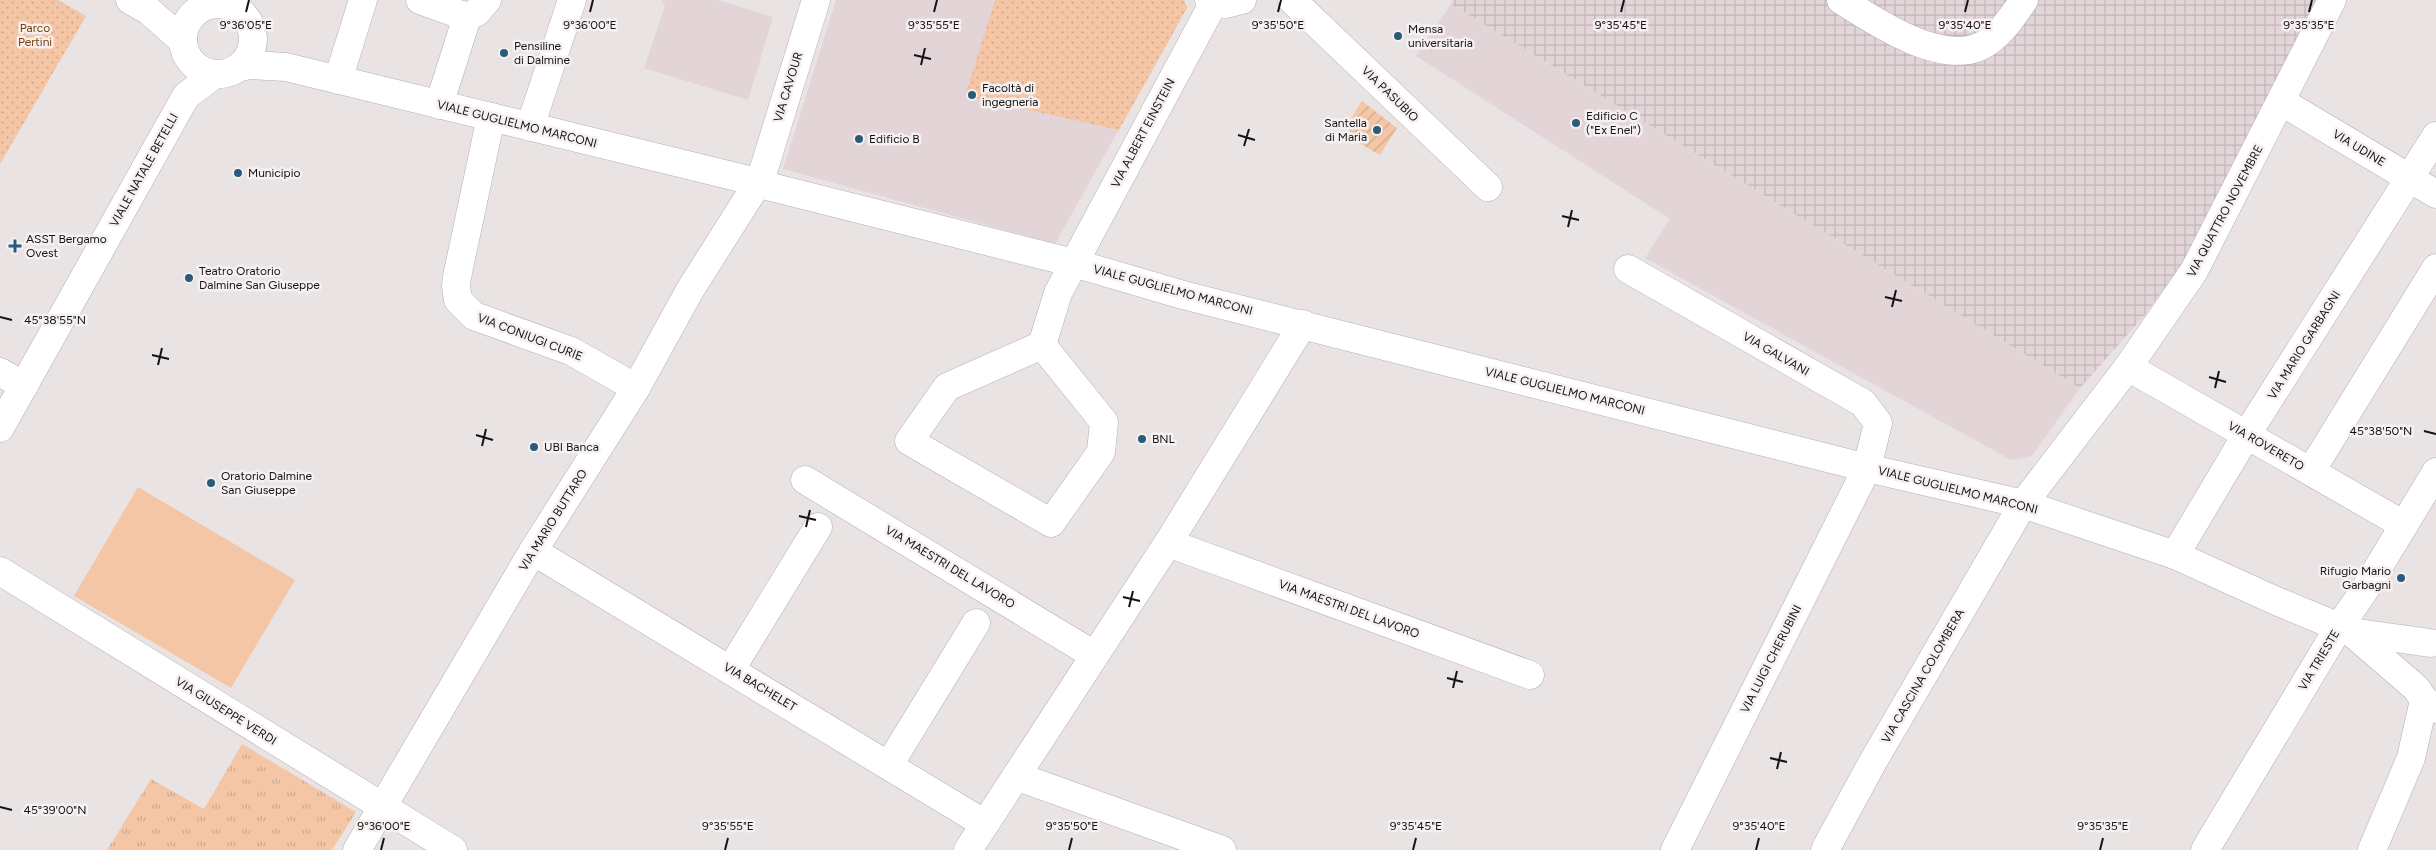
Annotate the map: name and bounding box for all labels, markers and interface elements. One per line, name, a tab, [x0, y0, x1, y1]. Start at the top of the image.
text: 9°36'05"E	[220, 18, 272, 32]
text: 9°36'00"E	[563, 18, 617, 32]
text: 9°35'55"E	[908, 18, 960, 32]
text: 9°35'50"E	[1252, 18, 1304, 32]
text: 9°35'45"E	[1595, 18, 1647, 32]
text: 9°35'40"E	[1938, 18, 1992, 32]
text: 9°35'35"E	[2283, 18, 2335, 32]
park label: Parco Pertini	[18, 21, 52, 49]
place label: Mensa universitaria	[1408, 22, 1473, 50]
marker: Mensa universitaria	[1392, 30, 1404, 42]
place label: Pensiline di Dalmine	[514, 39, 570, 67]
marker: Pensiline di Dalmine	[498, 47, 510, 59]
street label: VIA CAVOUR	[771, 50, 805, 124]
street label: VIA PASUBIO	[1359, 63, 1421, 125]
street label: VIA ALBERT EINSTEIN	[1108, 76, 1178, 190]
place label: Facoltà di ingegneria	[982, 81, 1038, 109]
marker: Facoltà di ingegneria	[966, 89, 978, 101]
street label: VIALE GUGLIELMO MARCONI	[436, 97, 598, 151]
place label: Edificio C ("Ex Enel")	[1586, 109, 1641, 137]
street label: VIALE NATALE BETELLI	[107, 111, 181, 229]
place label: Santella di Maria	[1324, 116, 1367, 144]
marker: Edificio C ("Ex Enel")	[1570, 117, 1582, 129]
marker: Santella di Maria	[1371, 124, 1383, 136]
street label: VIA UDINE	[2330, 127, 2388, 169]
place label: Edificio B	[869, 132, 920, 146]
marker: Edificio B	[853, 133, 865, 145]
street label: VIA QUATTRO NOVEMBRE	[2184, 143, 2266, 279]
place label: Municipio	[248, 166, 300, 180]
marker: Municipio	[232, 167, 244, 179]
place label: ASST Bergamo Ovest	[26, 232, 107, 260]
marker: ASST Bergamo Ovest	[8, 239, 22, 253]
street label: VIALE GUGLIELMO MARCONI	[1092, 262, 1254, 318]
place label: Teatro Oratorio Dalmine San Giuseppe	[199, 264, 320, 292]
marker: Teatro Oratorio Dalmine San Giuseppe	[183, 272, 195, 284]
street label: VIA MARIO GARBAGNI	[2265, 288, 2343, 402]
street label: VIA CONIUGI CURIE	[475, 310, 585, 364]
text: 45°38'55"N	[24, 313, 86, 327]
street label: VIA GALVANI	[1740, 329, 1812, 379]
street label: VIALE GUGLIELMO MARCONI	[1484, 364, 1646, 418]
street label: VIA ROVERETO	[2226, 419, 2306, 473]
text: 45°38'50"N	[2350, 424, 2412, 438]
place label: BNL	[1152, 432, 1176, 446]
marker: BNL	[1136, 433, 1148, 445]
place label: UBI Banca	[544, 440, 599, 454]
marker: UBI Banca	[528, 441, 540, 453]
street label: VIALE GUGLIELMO MARCONI	[1877, 463, 2039, 517]
street label: VIA MARIO BUTTARO	[516, 467, 590, 573]
place label: Oratorio Dalmine San Giuseppe	[221, 469, 312, 497]
marker: Oratorio Dalmine San Giuseppe	[205, 477, 217, 489]
street label: VIA MAESTRI DEL LAVORO	[883, 523, 1017, 611]
place label: Rifugio Mario Garbagni	[2320, 564, 2391, 592]
marker: Rifugio Mario Garbagni	[2395, 572, 2407, 584]
street label: VIA MAESTRI DEL LAVORO	[1277, 577, 1421, 641]
street label: VIA LUIGI CHERUBINI	[1738, 603, 1804, 715]
street label: VIA CASCINA COLOMBERA	[1879, 606, 1967, 746]
street label: VIA TRIESTE	[2295, 627, 2343, 693]
street label: VIA BACHELET	[721, 660, 799, 714]
street label: VIA GIUSEPPE VERDI	[173, 674, 279, 748]
text: 45°39'00"N	[23, 803, 87, 817]
text: 9°36'00"E	[357, 819, 411, 833]
text: 9°35'55"E	[702, 819, 754, 833]
text: 9°35'50"E	[1046, 819, 1098, 833]
text: 9°35'45"E	[1390, 819, 1442, 833]
text: 9°35'40"E	[1732, 819, 1786, 833]
text: 9°35'35"E	[2077, 819, 2129, 833]

